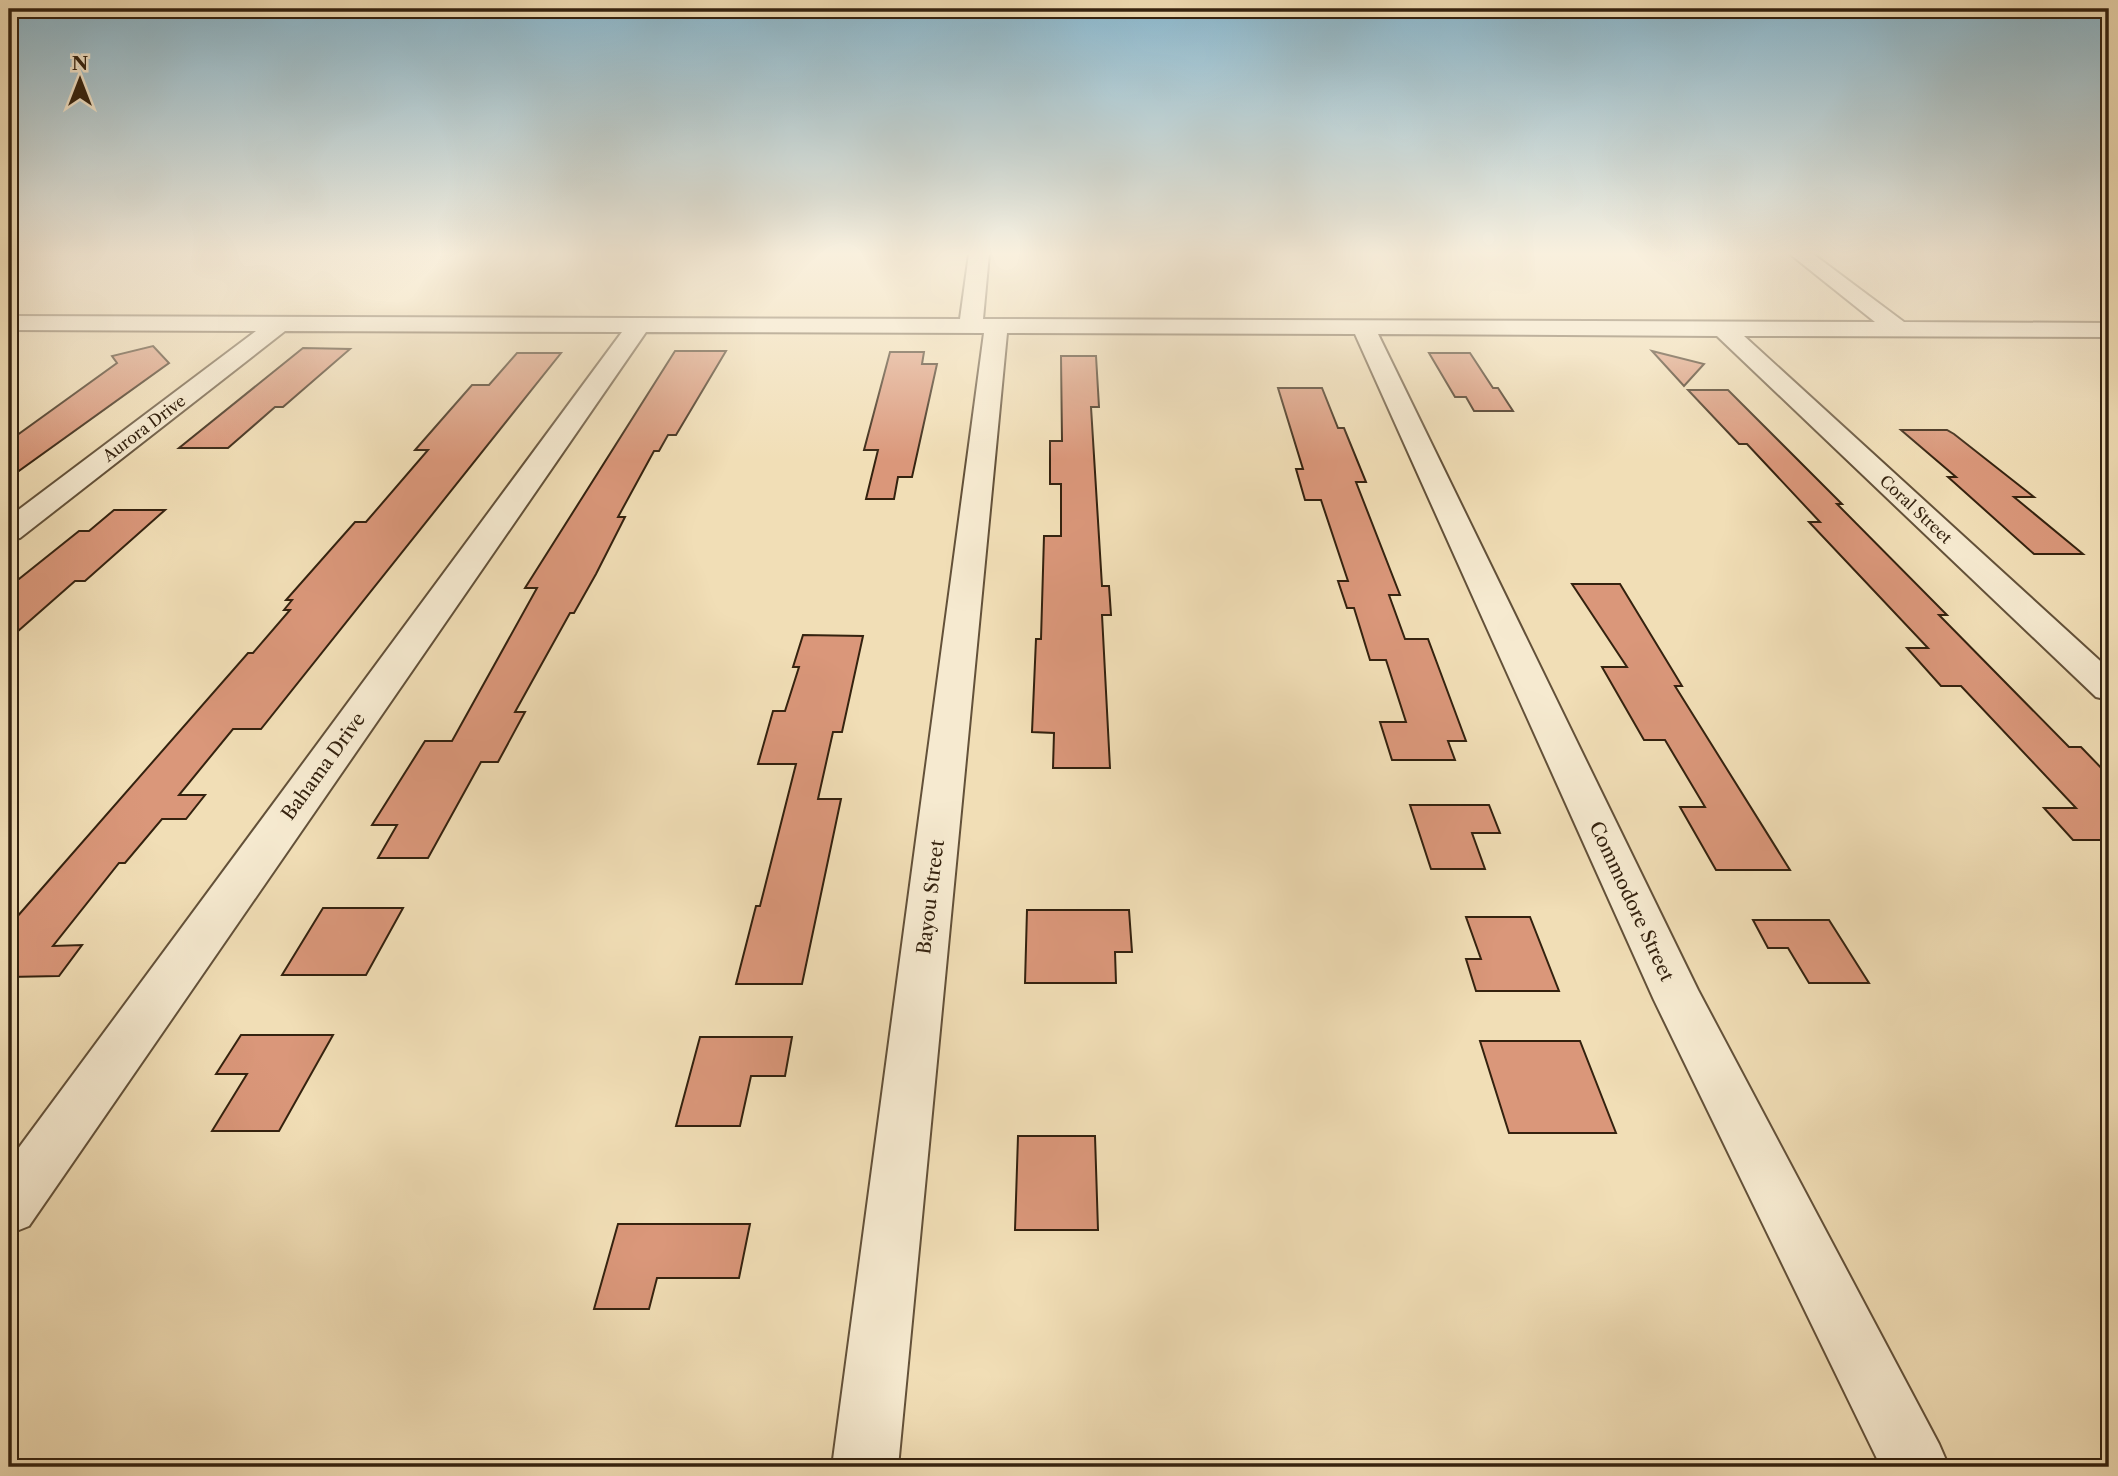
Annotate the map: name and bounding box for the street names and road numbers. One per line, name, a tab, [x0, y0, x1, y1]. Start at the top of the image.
street label: Aurora Drive	[98, 390, 189, 466]
street label: Coral Street	[1876, 470, 1957, 548]
street label: Bahama Drive	[277, 708, 370, 824]
street label: Commodore Street	[1584, 818, 1679, 985]
street label: Bayou Street	[912, 838, 949, 956]

